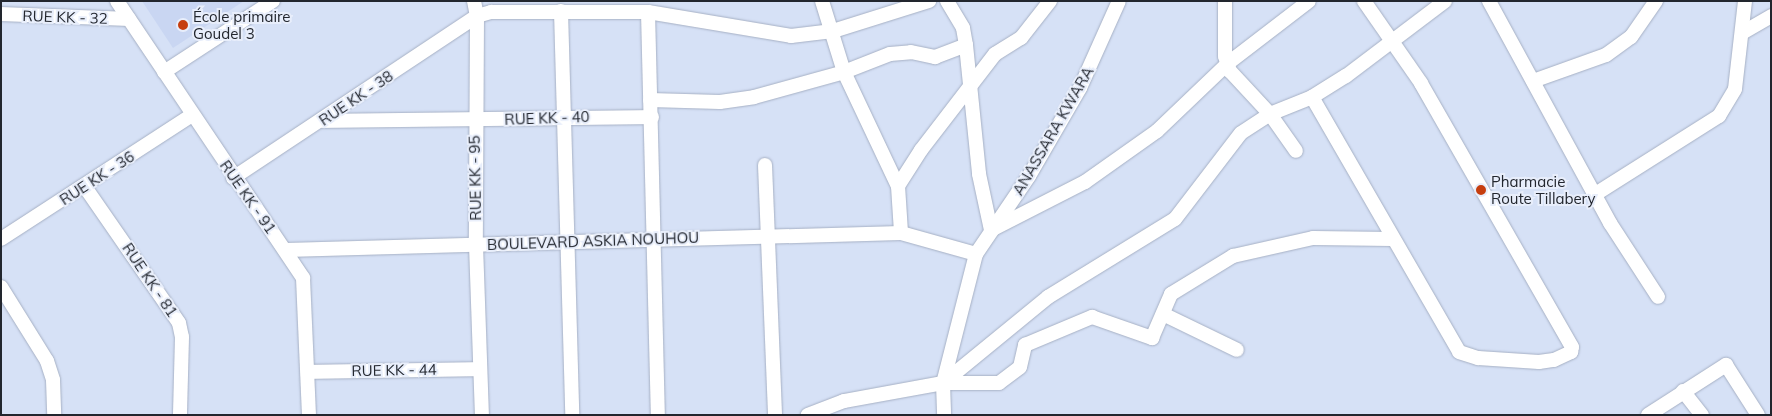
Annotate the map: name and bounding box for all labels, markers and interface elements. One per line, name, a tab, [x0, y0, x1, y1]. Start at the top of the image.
street label: RUE KK - 32	[22, 7, 108, 27]
place label: École primaire Goudel 3	[193, 7, 291, 42]
marker: École primaire Goudel 3	[177, 19, 189, 31]
street label: ANASSARA KWARA	[1009, 64, 1097, 198]
street label: RUE KK - 38	[316, 67, 396, 129]
street label: RUE KK - 40	[504, 108, 590, 128]
street label: RUE KK - 95	[465, 135, 485, 221]
street label: RUE KK - 36	[56, 147, 138, 209]
street label: RUE KK - 91	[216, 157, 280, 237]
place label: Pharmacie Route Tillabery	[1491, 172, 1595, 207]
marker: Pharmacie Route Tillabery	[1475, 184, 1487, 196]
street label: BOULEVARD ASKIA NOUHOU	[487, 228, 699, 254]
street label: RUE KK - 81	[119, 240, 181, 320]
street label: RUE KK - 44	[351, 360, 437, 380]

